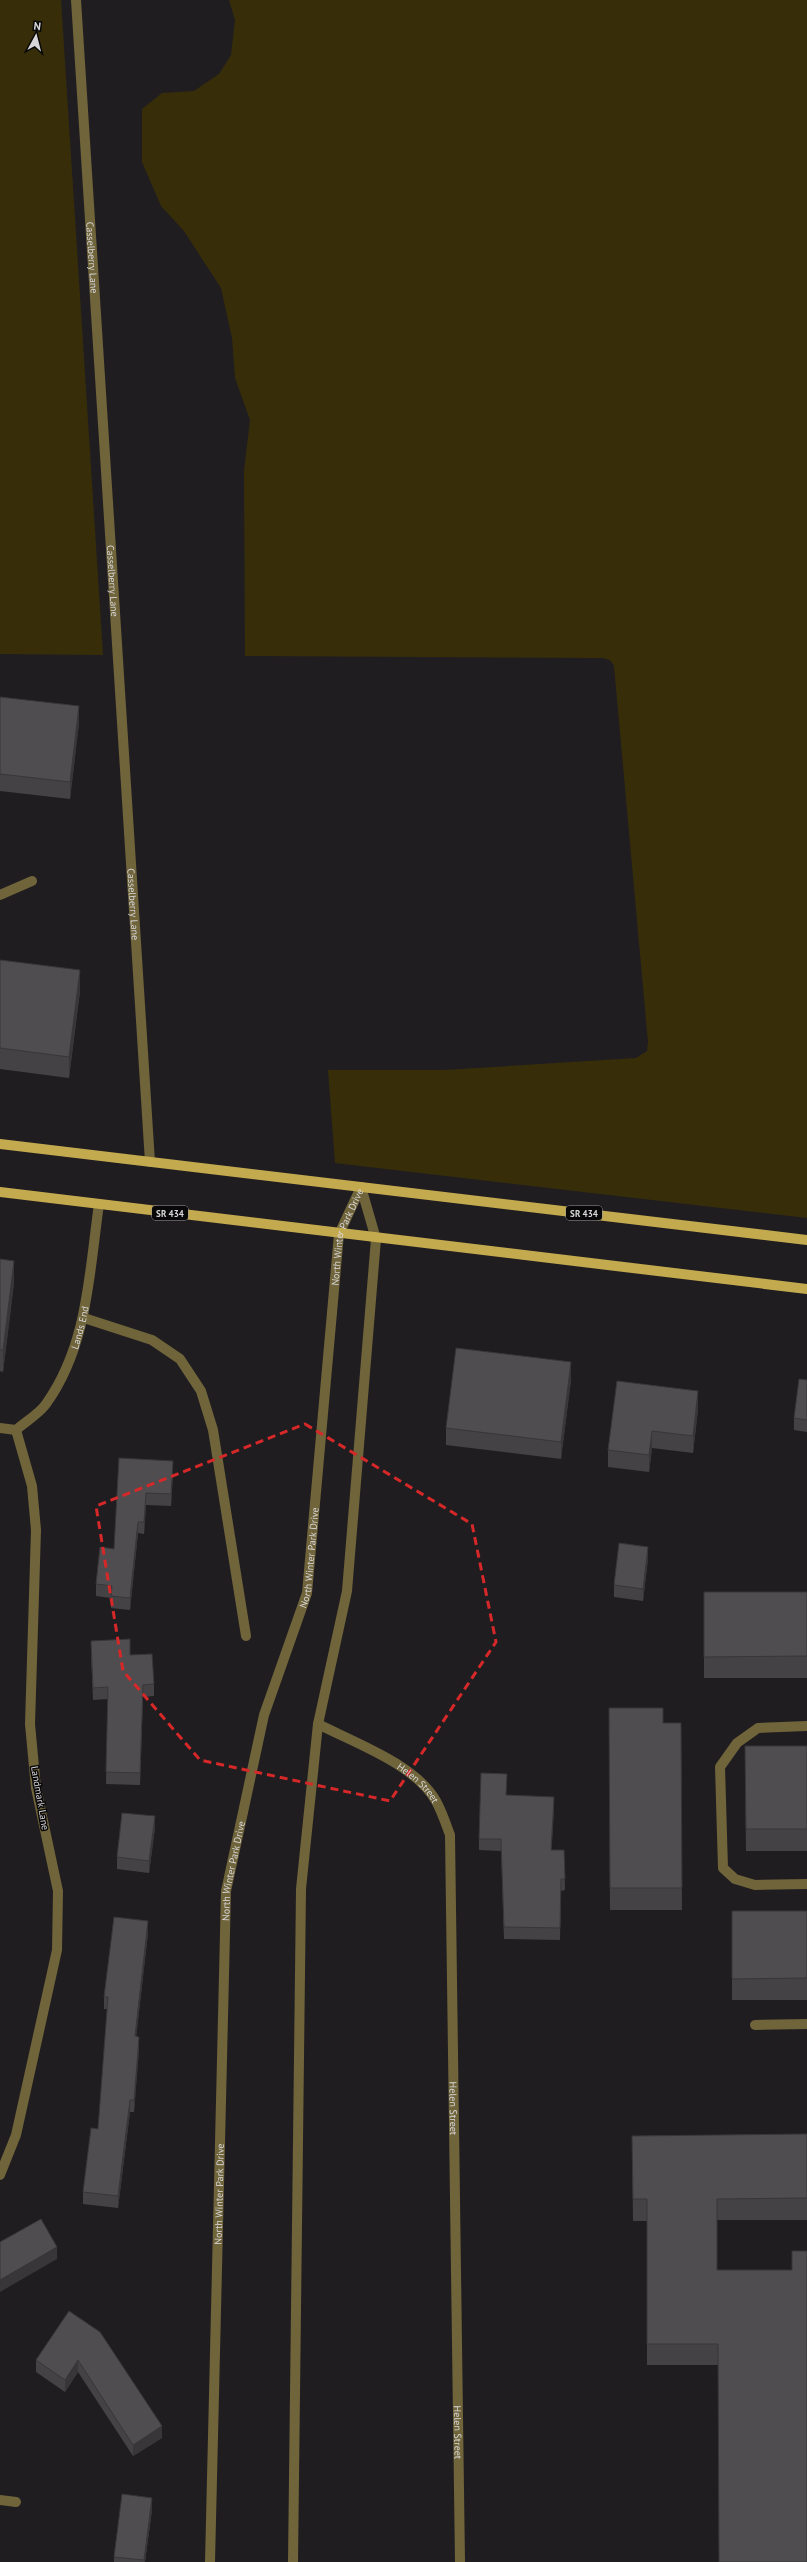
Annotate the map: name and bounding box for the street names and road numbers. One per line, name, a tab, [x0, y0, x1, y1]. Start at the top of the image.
street label: Casselberry Lane	[84, 221, 101, 294]
street label: Casselberry Lane	[104, 545, 122, 617]
street label: Casselberry Lane	[125, 868, 142, 940]
street label: North Winter Park Drive	[328, 1186, 366, 1286]
road number: SR 434	[152, 1206, 188, 1220]
road number: SR 434	[566, 1206, 602, 1220]
street label: Lands End	[68, 1305, 91, 1351]
street label: North Winter Park Drive	[296, 1507, 321, 1610]
street label: Helen Street	[395, 1759, 442, 1806]
street label: Landmark Lane	[28, 1765, 52, 1831]
street label: North Winter Park Drive	[219, 1820, 247, 1921]
street label: Helen Street	[447, 2081, 461, 2136]
street label: North Winter Park Drive	[211, 2143, 226, 2245]
street label: Helen Street	[451, 2405, 465, 2460]

